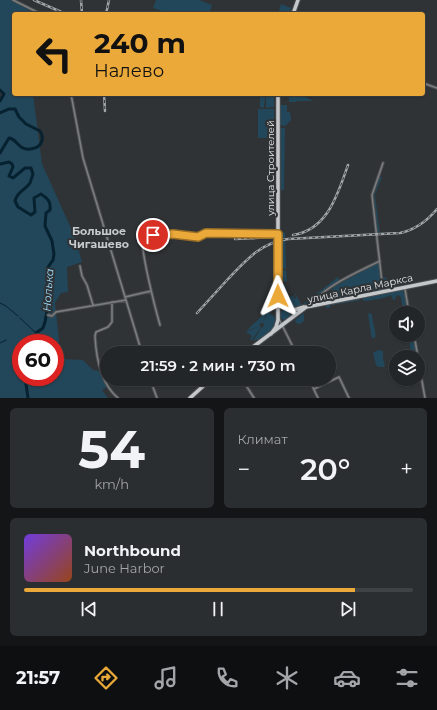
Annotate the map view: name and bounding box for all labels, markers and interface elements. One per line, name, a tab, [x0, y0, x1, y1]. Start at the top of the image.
text: 240 m	[94, 26, 186, 60]
icon: left	[28, 28, 80, 80]
text: Налево	[94, 60, 164, 82]
street label: улица Строителей	[264, 120, 277, 217]
pin	[136, 218, 170, 252]
district label: Большое Чигашево	[69, 224, 129, 251]
icon: arrive	[142, 224, 164, 246]
water label: Нолька	[40, 268, 57, 312]
street label: улица Карла Маркса	[305, 271, 414, 306]
position arrow	[257, 275, 299, 317]
map controls	[389, 306, 425, 386]
button: sound	[389, 306, 425, 342]
speed limit sign: 60	[12, 334, 64, 386]
button: layers	[389, 350, 425, 386]
text: 21:59 · 2 мин · 730 m	[141, 356, 295, 375]
text: 54	[78, 418, 145, 481]
text: Климат	[238, 431, 288, 447]
text: 20°	[300, 451, 350, 488]
text: −	[238, 456, 250, 483]
text: +	[400, 456, 413, 483]
text: km/h	[94, 476, 129, 492]
text: Northbound	[84, 541, 181, 560]
text: June Harbor	[84, 560, 165, 576]
icon: previous	[78, 598, 100, 620]
icon: pause	[207, 598, 229, 620]
icon: next	[337, 598, 359, 620]
icon: directions	[92, 664, 120, 692]
icon: music	[152, 664, 180, 692]
icon: phone	[213, 664, 241, 692]
icon: climate	[273, 664, 301, 692]
icon: car	[333, 664, 361, 692]
icon: filters	[393, 664, 421, 692]
text: 21:57	[16, 667, 60, 689]

